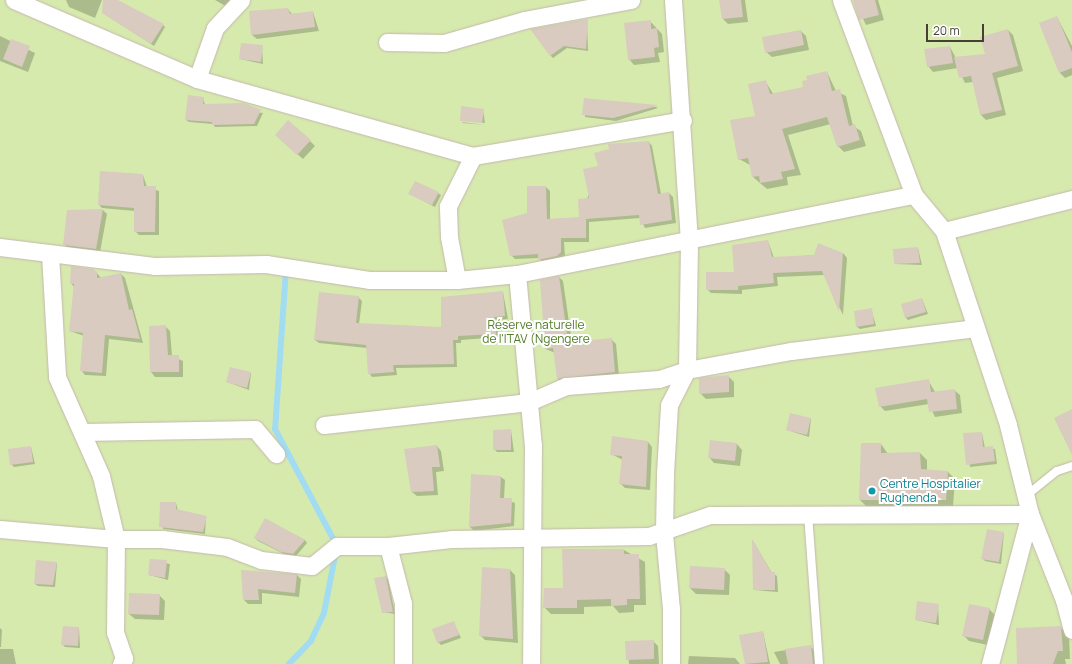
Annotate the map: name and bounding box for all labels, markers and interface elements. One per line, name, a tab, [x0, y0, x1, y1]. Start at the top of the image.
scale bar	[928, 16, 986, 42]
text: 20 m	[933, 22, 960, 39]
park label: Réserve naturelle de l'ITAV (Ngengere	[482, 318, 590, 346]
place label: Centre Hospitalier Rughenda	[880, 477, 981, 505]
marker: Centre Hospitalier Rughenda	[867, 486, 877, 496]

